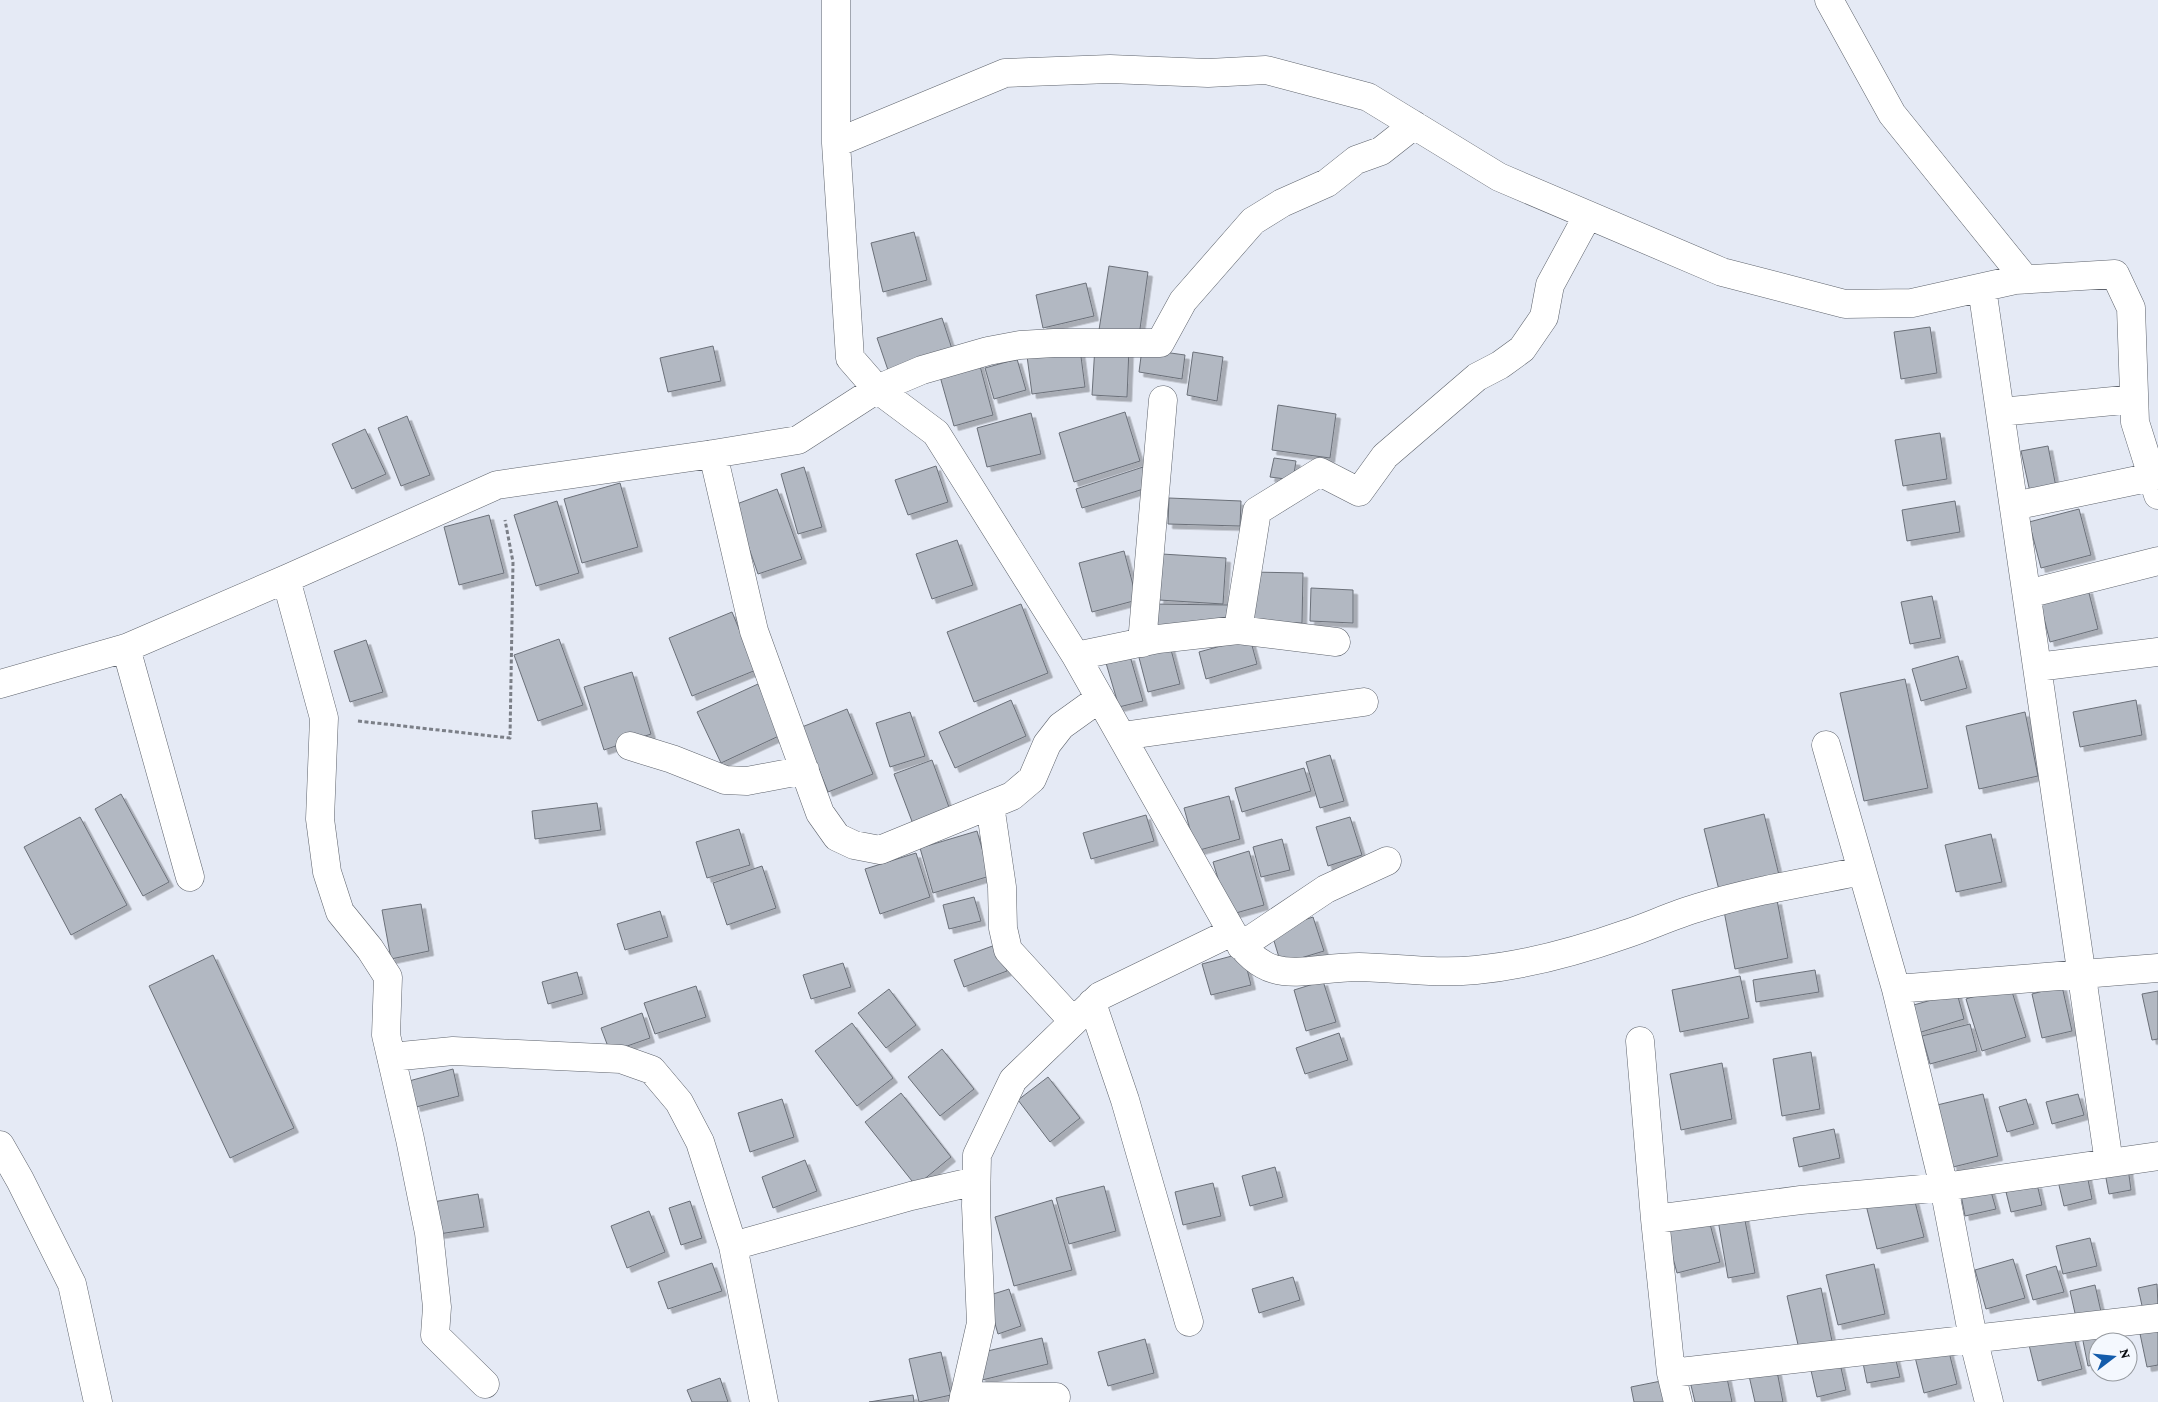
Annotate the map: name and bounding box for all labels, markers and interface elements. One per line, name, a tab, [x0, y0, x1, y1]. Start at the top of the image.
north arrow	[2088, 1332, 2138, 1382]
text: N	[2116, 1347, 2135, 1361]

